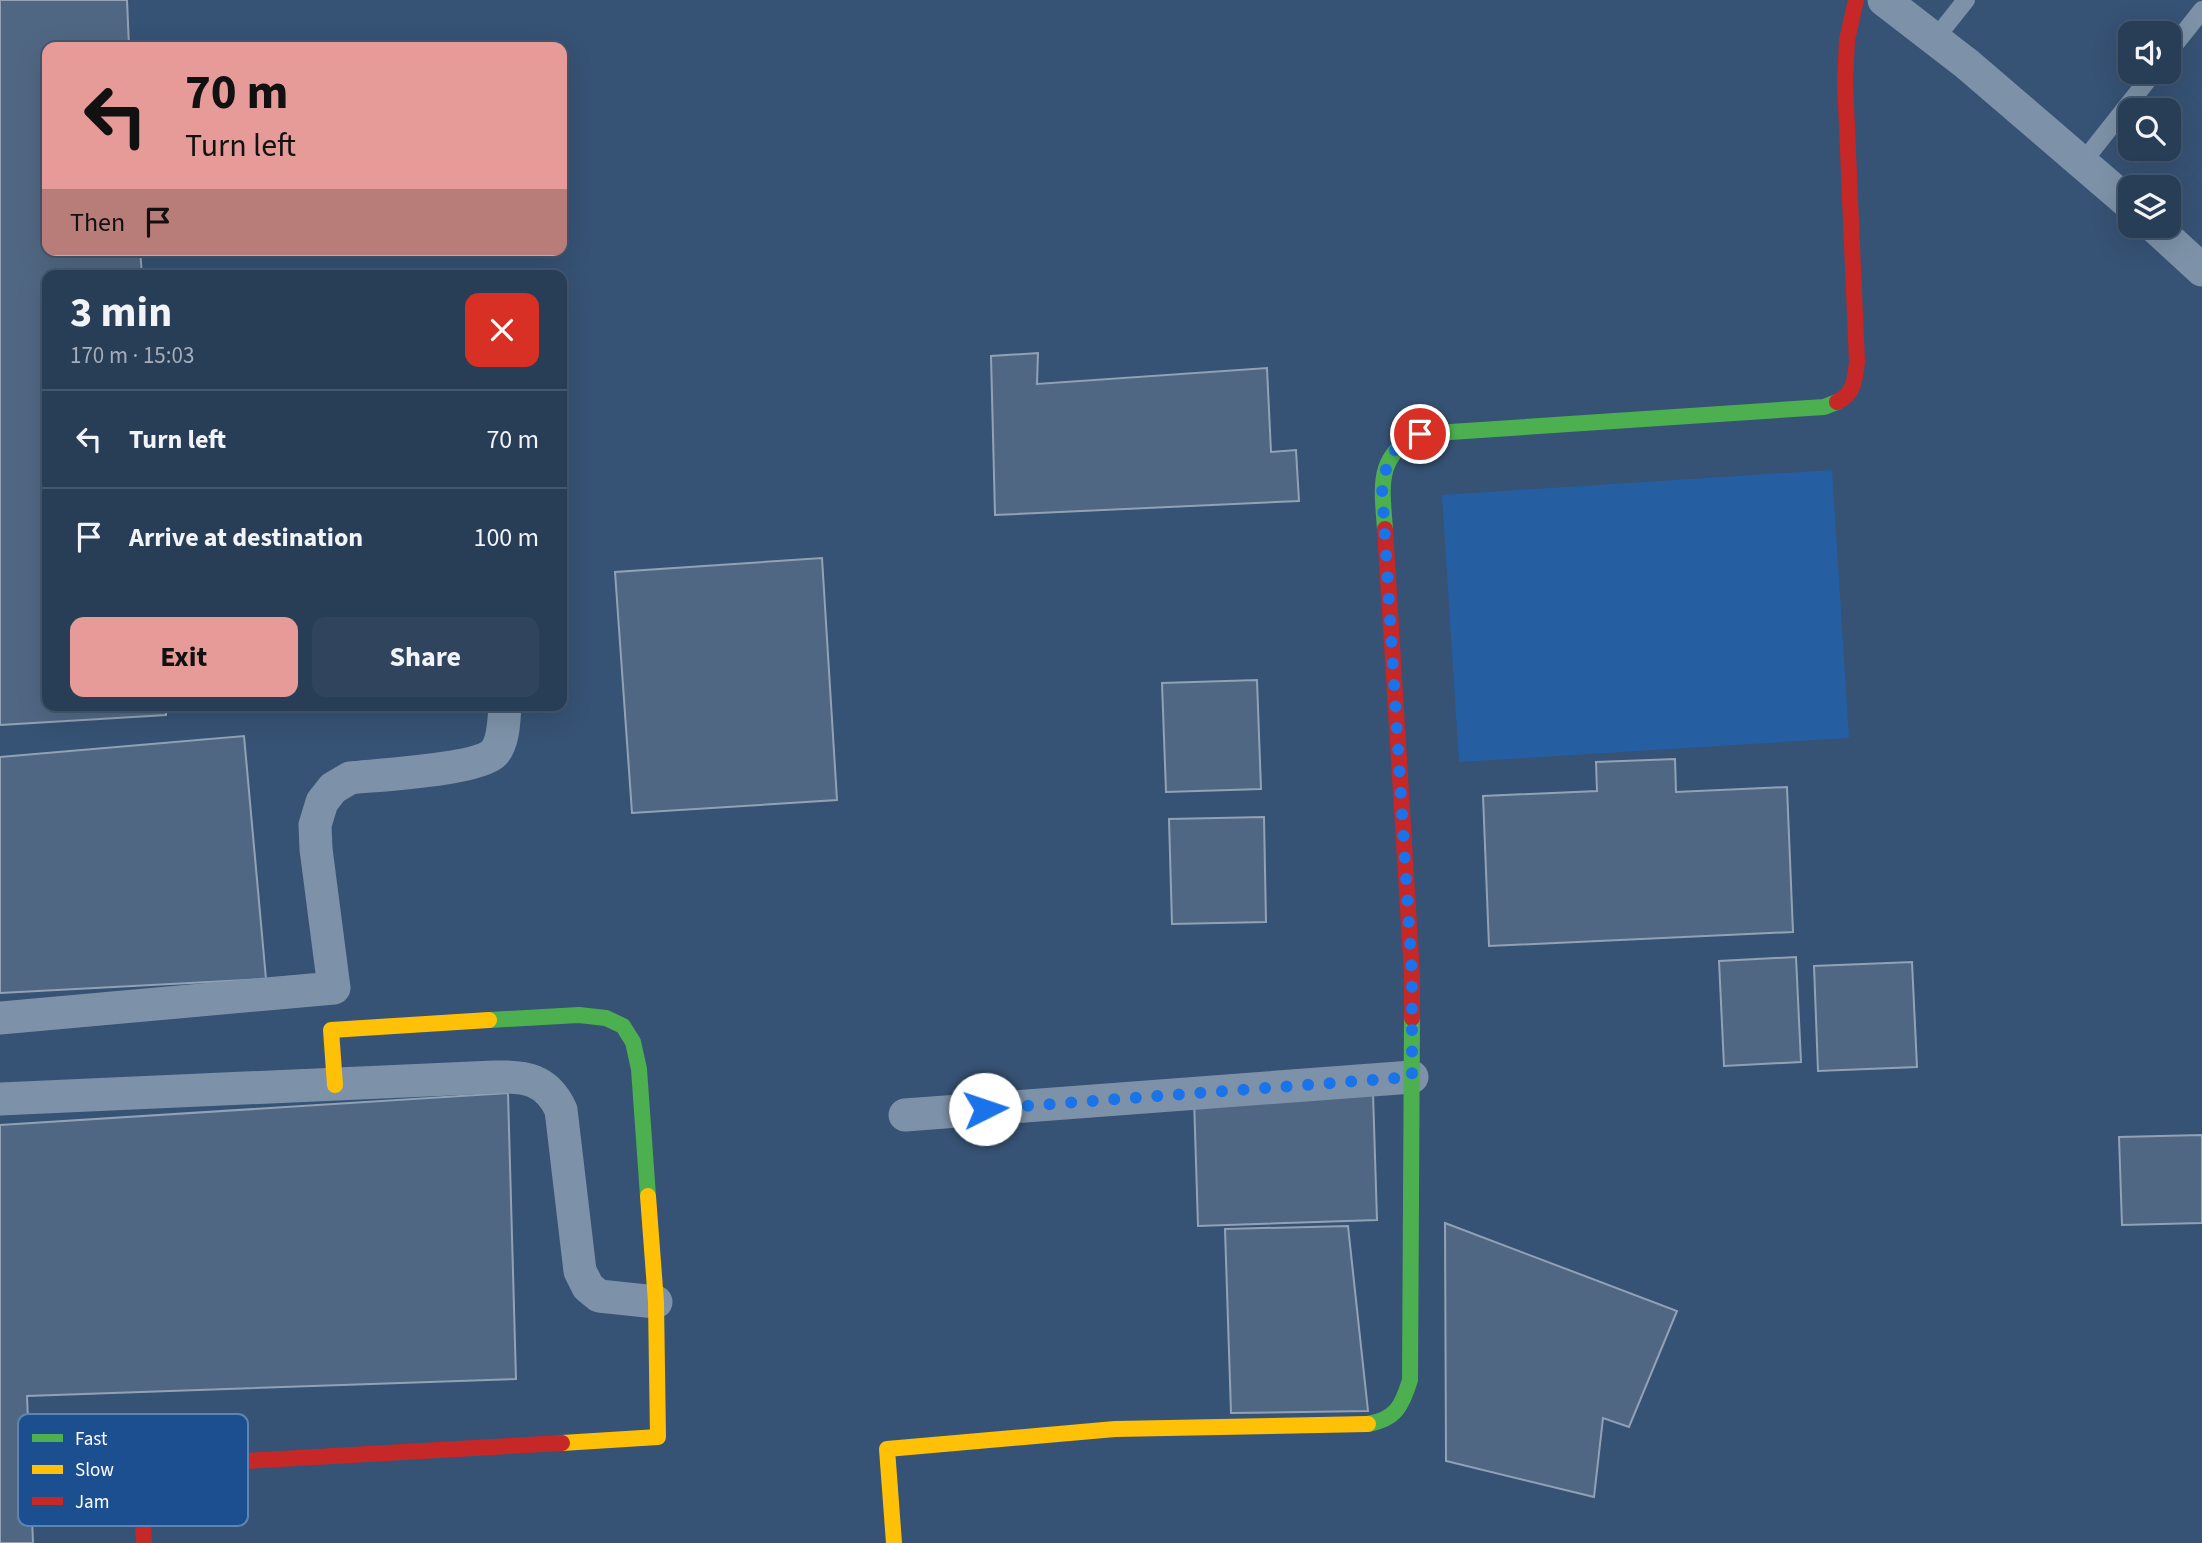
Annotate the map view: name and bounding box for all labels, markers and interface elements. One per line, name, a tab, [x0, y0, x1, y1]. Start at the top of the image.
map controls	[2118, 21, 2181, 238]
button: sound	[2118, 21, 2181, 84]
text: 70 m	[185, 58, 289, 128]
icon: left	[70, 70, 161, 161]
button: search	[2118, 98, 2181, 161]
text: Turn left	[185, 123, 296, 169]
button: layers	[2118, 175, 2181, 238]
icon: arrive	[139, 203, 177, 241]
text: Then	[70, 204, 125, 241]
text: 3 min	[70, 283, 172, 343]
button: close	[465, 293, 539, 367]
text: 170 m · 15:03	[70, 339, 194, 372]
pin	[1390, 404, 1450, 464]
icon: arrive	[1401, 415, 1439, 453]
icon: left	[70, 420, 108, 458]
text: Turn left	[129, 421, 226, 458]
text: 70 m	[486, 421, 539, 458]
icon: arrive	[70, 518, 108, 556]
text: Arrive at destination	[129, 519, 363, 556]
text: 100 m	[473, 519, 539, 556]
button: Exit	[70, 617, 298, 697]
button: Share	[312, 617, 539, 697]
position arrow	[948, 1072, 1022, 1146]
legend	[18, 1414, 248, 1526]
text: Fast	[75, 1426, 108, 1453]
text: Slow	[75, 1457, 114, 1484]
text: Jam	[75, 1489, 109, 1516]

